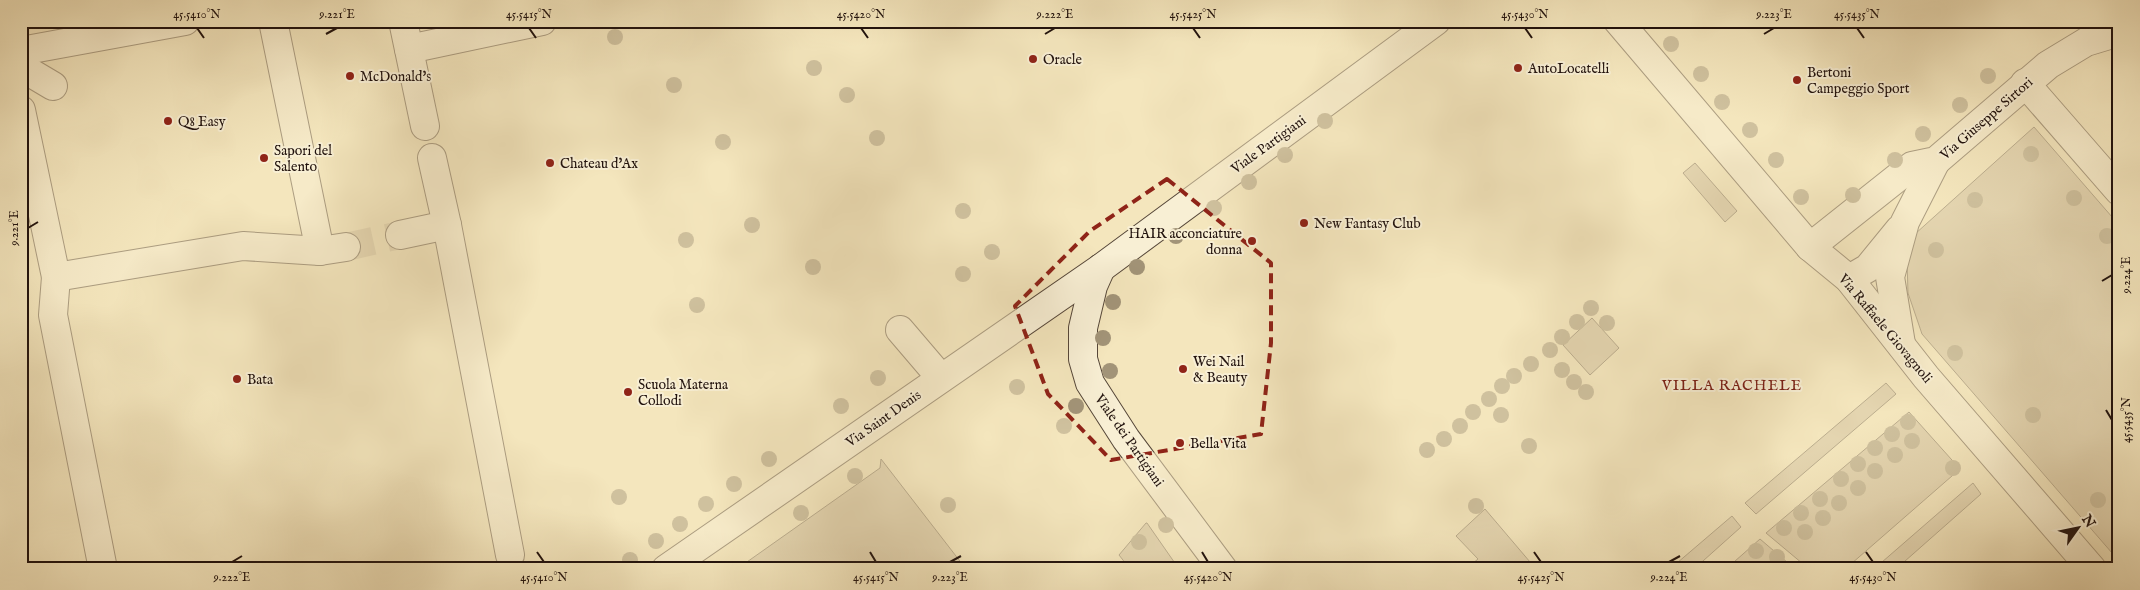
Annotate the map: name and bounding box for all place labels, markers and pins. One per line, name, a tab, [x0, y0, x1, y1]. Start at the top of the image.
place label: Oracle	[1043, 51, 1083, 69]
marker: Oracle	[1027, 53, 1039, 65]
place label: AutoLocatelli	[1527, 60, 1610, 78]
marker: AutoLocatelli	[1512, 62, 1524, 74]
place label: Bertoni Campeggio Sport	[1807, 64, 1910, 98]
place label: McDonald's	[360, 68, 431, 86]
marker: McDonald's	[344, 70, 356, 82]
marker: Bertoni Campeggio Sport	[1791, 74, 1803, 86]
place label: Q8 Easy	[178, 113, 226, 131]
marker: Q8 Easy	[162, 115, 174, 127]
place label: Sapori del Salento	[274, 142, 332, 176]
marker: Sapori del Salento	[258, 152, 270, 164]
place label: Chateau d'Ax	[560, 155, 638, 173]
marker: Chateau d'Ax	[544, 157, 556, 169]
place label: New Fantasy Club	[1314, 215, 1421, 233]
marker: New Fantasy Club	[1298, 217, 1310, 229]
place label: HAIR acconciature donna	[1128, 225, 1243, 259]
marker: HAIR acconciature donna	[1246, 235, 1258, 247]
place label: Wei Nail & Beauty	[1193, 353, 1247, 387]
marker: Wei Nail & Beauty	[1177, 363, 1189, 375]
place label: Bata	[247, 371, 274, 389]
marker: Bata	[231, 373, 243, 385]
place label: Scuola Materna Collodi	[638, 376, 729, 410]
marker: Scuola Materna Collodi	[622, 386, 634, 398]
place label: Bella Vita	[1190, 435, 1247, 453]
marker: Bella Vita	[1174, 437, 1186, 449]

